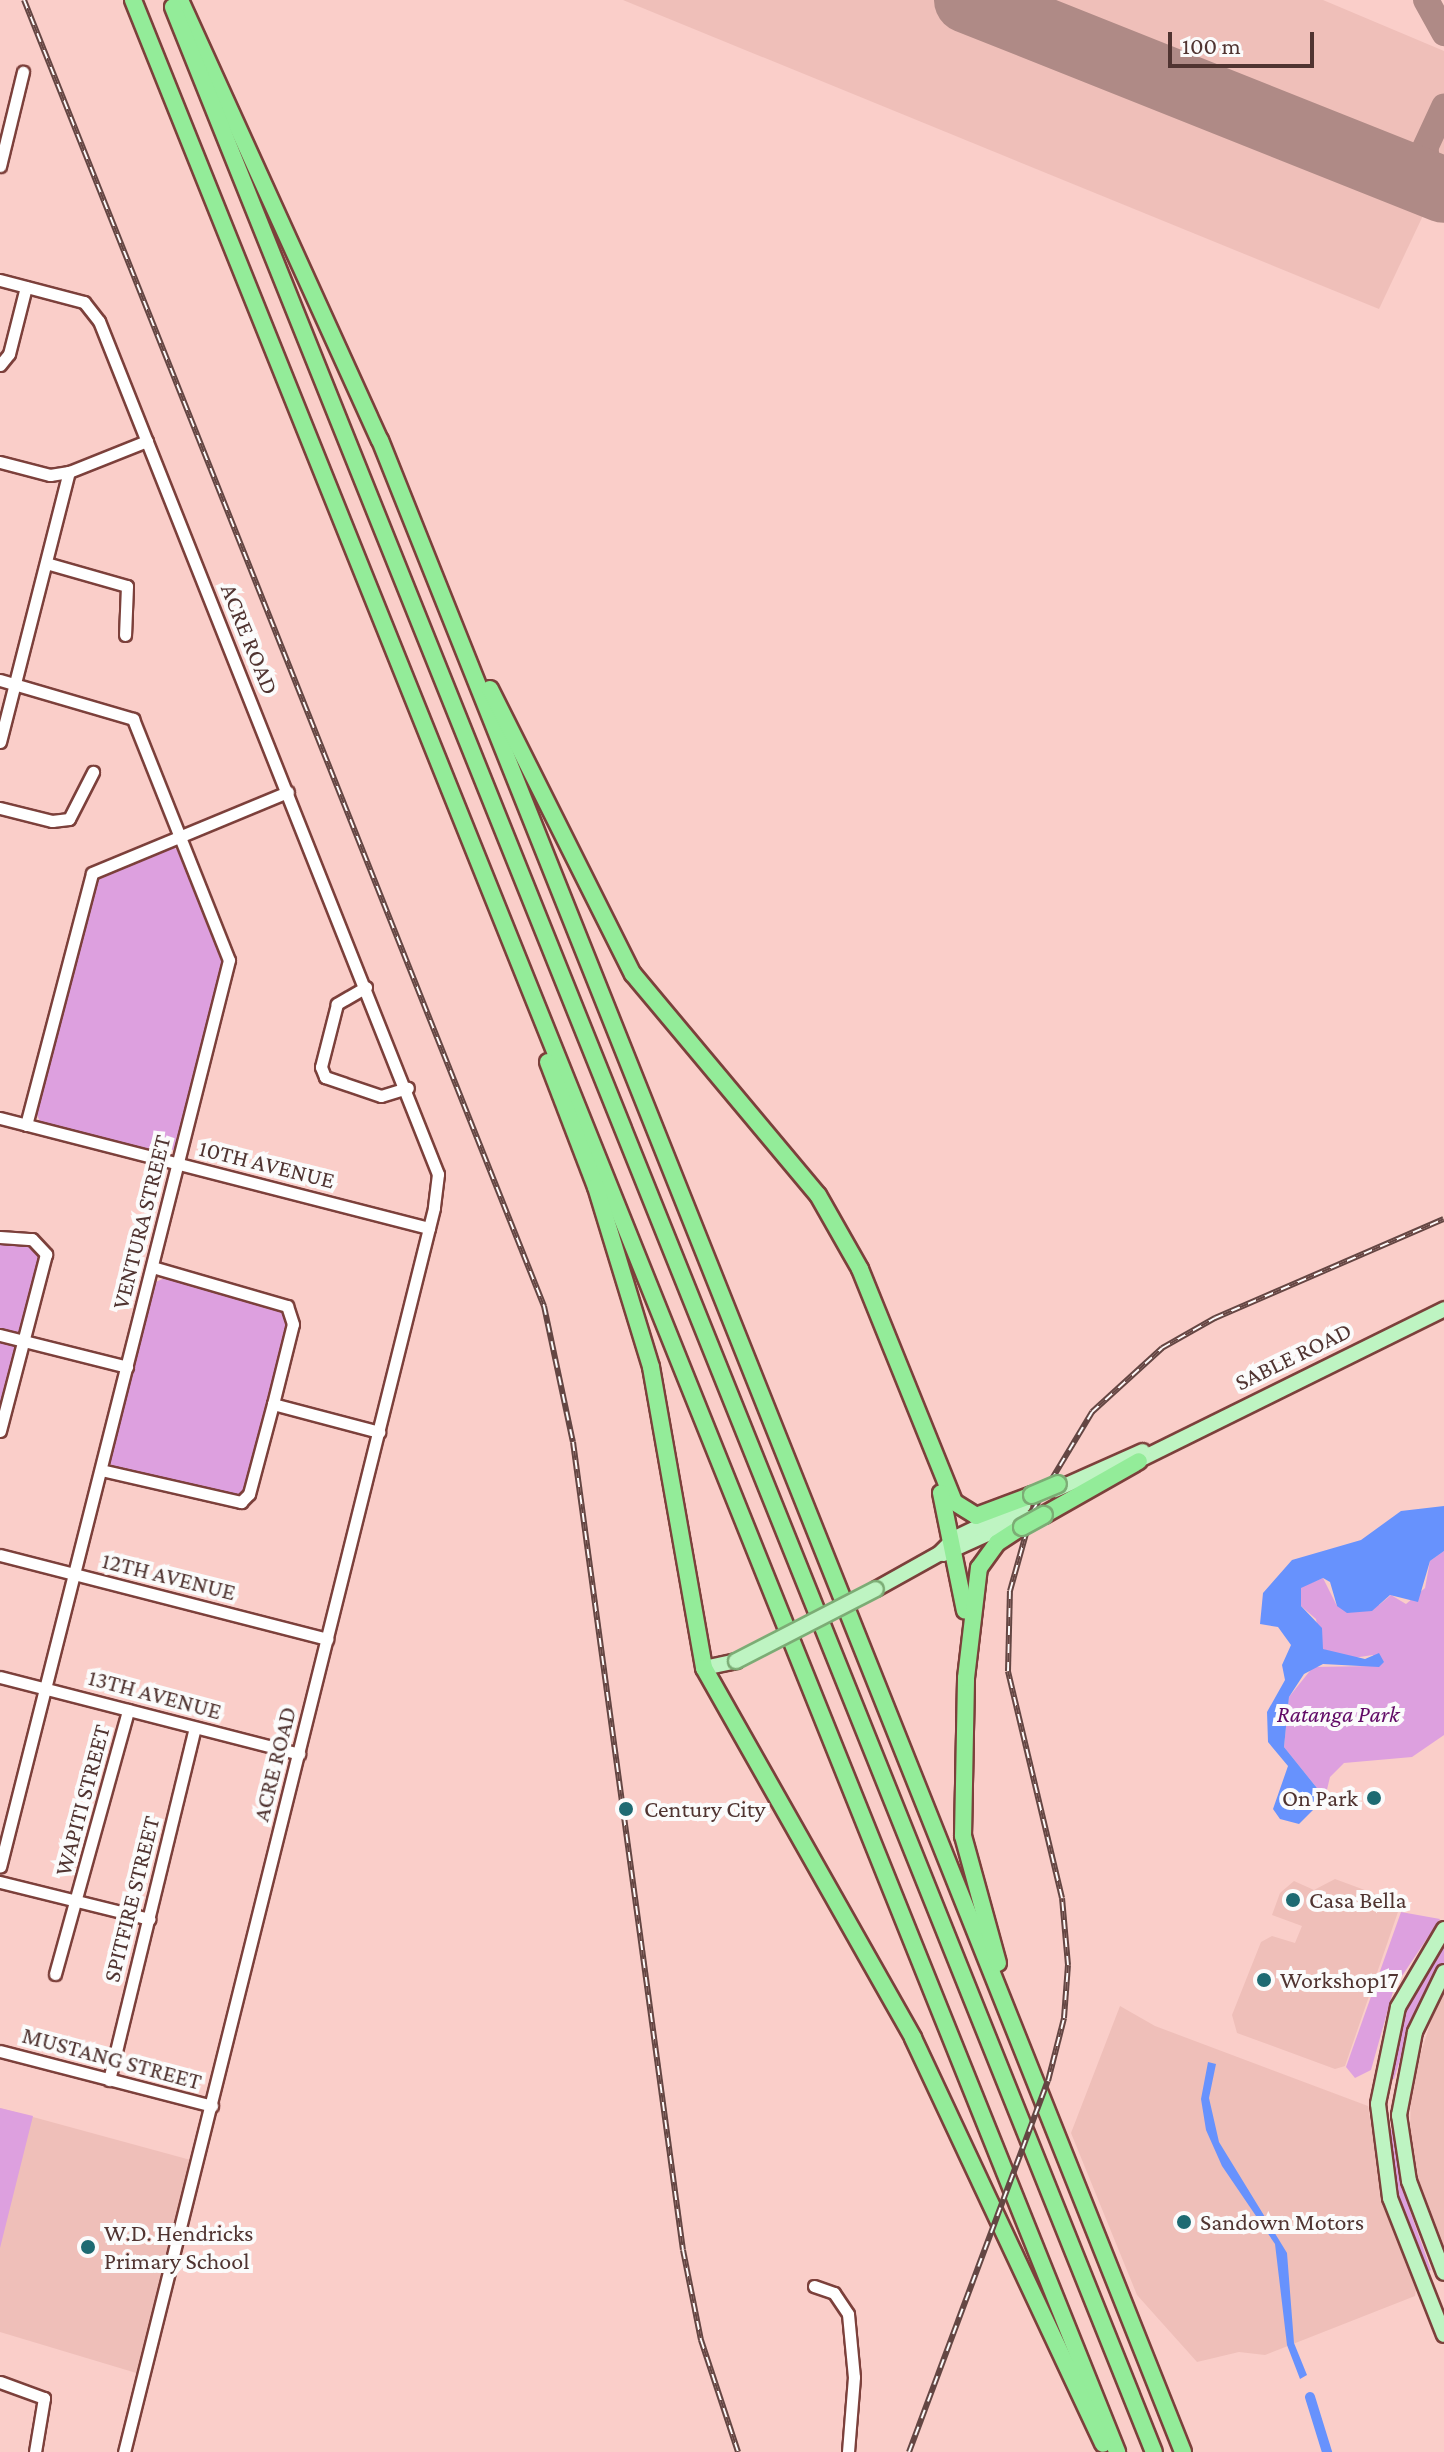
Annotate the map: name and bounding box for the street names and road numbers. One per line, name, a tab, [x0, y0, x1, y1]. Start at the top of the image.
street label: ACRE ROAD	[215, 579, 285, 699]
street label: VENTURA STREET	[105, 1132, 177, 1312]
street label: 10TH AVENUE	[196, 1133, 338, 1195]
street label: SABLE ROAD	[1230, 1315, 1356, 1397]
street label: 12TH AVENUE	[99, 1545, 239, 1607]
street label: 13TH AVENUE	[85, 1662, 225, 1726]
street label: ACRE ROAD	[246, 1704, 302, 1824]
street label: WAPITI STREET	[48, 1721, 116, 1879]
street label: SPITFIRE STREET	[96, 1813, 166, 1985]
street label: MUSTANG STREET	[19, 2020, 205, 2096]

